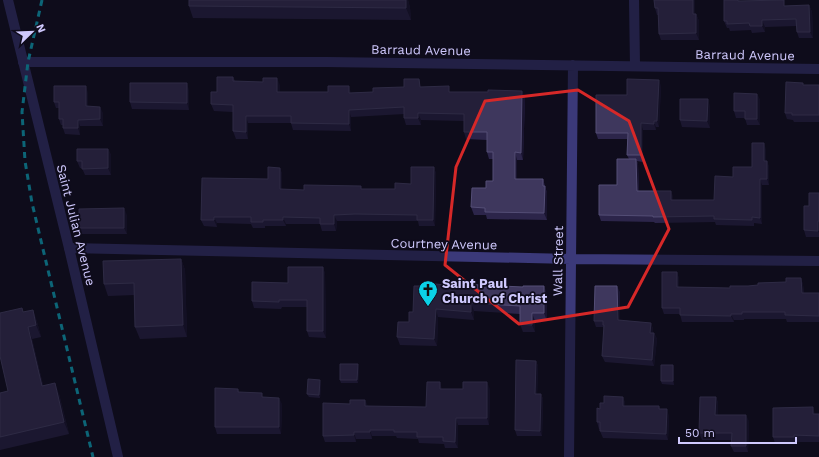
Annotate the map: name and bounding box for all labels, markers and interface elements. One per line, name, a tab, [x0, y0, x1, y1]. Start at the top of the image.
north arrow	[12, 12, 52, 52]
text: N	[33, 22, 48, 35]
street label: Barraud Avenue	[371, 42, 471, 58]
street label: Barraud Avenue	[695, 47, 795, 63]
street label: Saint Julian Avenue	[54, 163, 98, 287]
street label: Wall Street	[550, 225, 566, 296]
street label: Courtney Avenue	[391, 236, 497, 252]
place label: Saint Paul Church of Christ	[442, 276, 547, 306]
church icon: Saint Paul Church of Christ	[417, 279, 439, 307]
scale bar	[679, 419, 796, 445]
text: 50 m	[685, 426, 715, 440]

